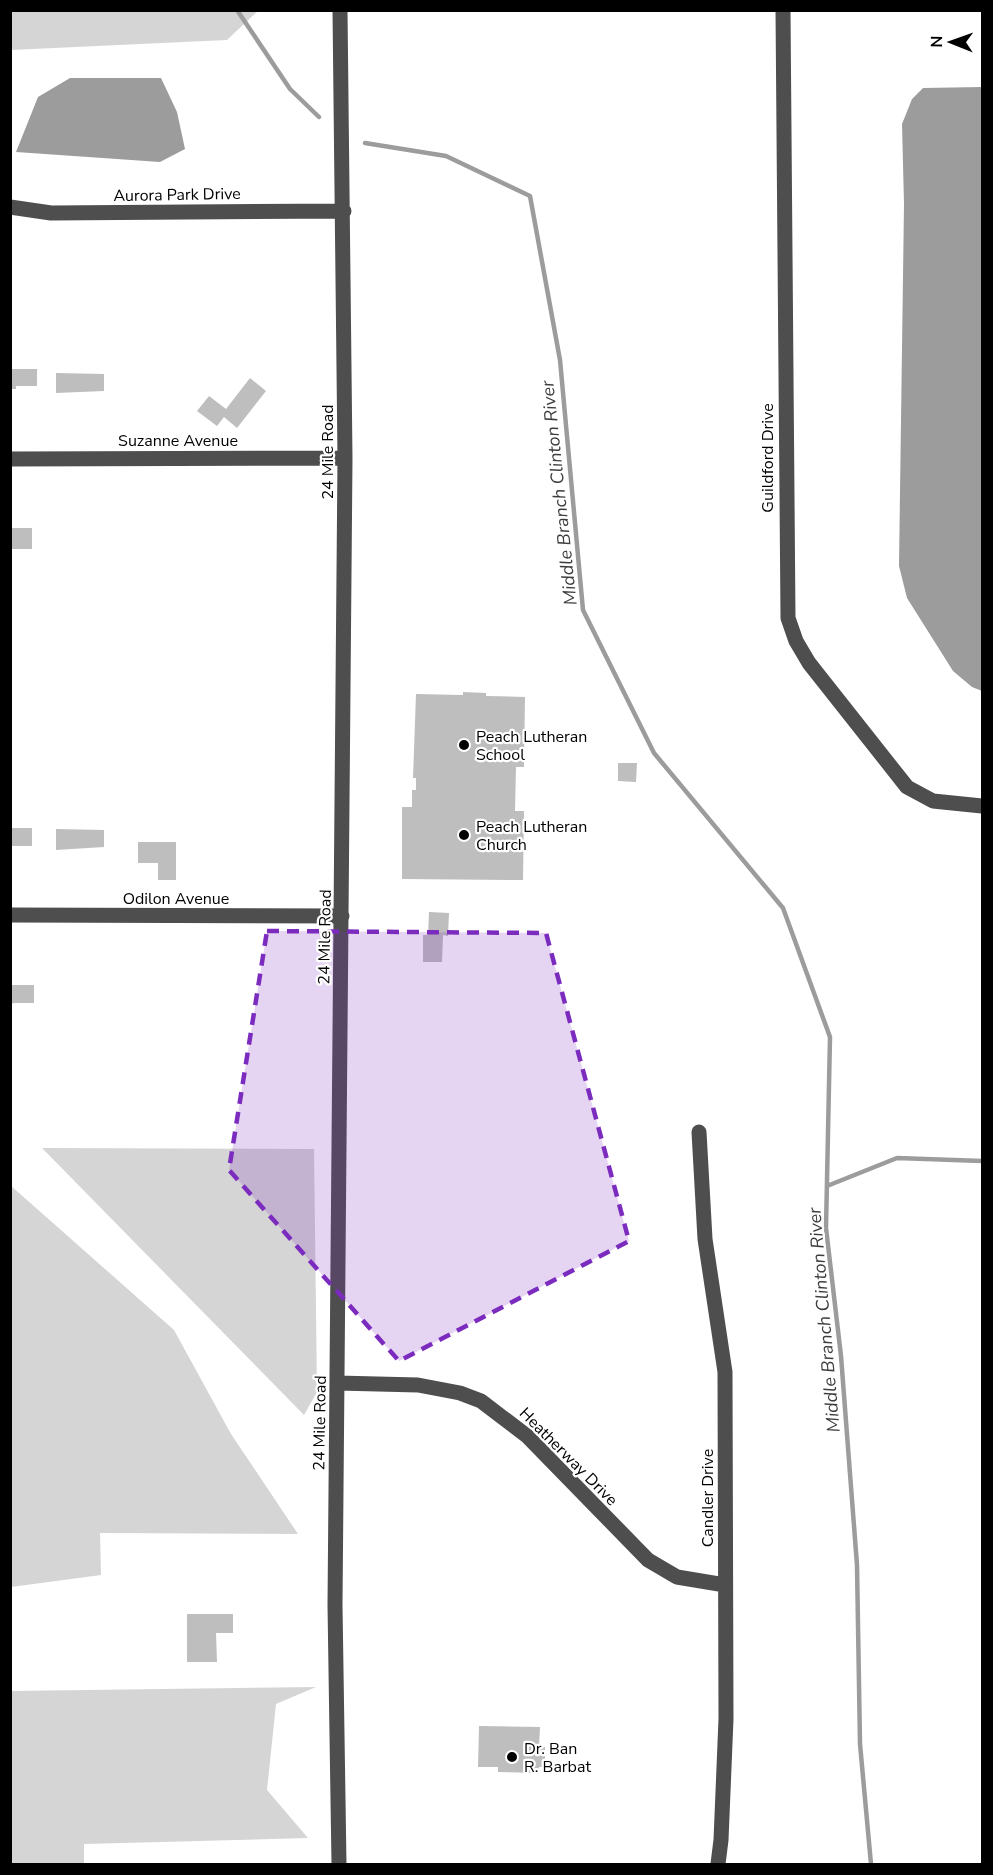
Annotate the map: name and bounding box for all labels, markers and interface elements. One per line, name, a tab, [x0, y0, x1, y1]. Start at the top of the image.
north arrow	[921, 12, 981, 72]
text: N	[926, 36, 948, 48]
street label: Aurora Park Drive	[113, 183, 241, 207]
water label: Middle Branch Clinton River	[535, 379, 583, 607]
street label: Guildford Drive	[757, 403, 779, 513]
street label: 24 Mile Road	[317, 404, 339, 500]
street label: Suzanne Avenue	[118, 430, 238, 452]
place label: Peach Lutheran School	[476, 726, 587, 766]
marker: Peach Lutheran School	[457, 738, 471, 752]
place label: Peach Lutheran Church	[476, 816, 587, 856]
marker: Peach Lutheran Church	[457, 828, 471, 842]
street label: Odilon Avenue	[123, 888, 229, 910]
street label: 24 Mile Road	[313, 889, 337, 985]
water label: Middle Branch Clinton River	[802, 1206, 846, 1433]
street label: 24 Mile Road	[308, 1375, 332, 1471]
street label: Heatherway Drive	[514, 1403, 622, 1511]
street label: Candler Drive	[697, 1449, 719, 1547]
place label: Dr. Ban R. Barbat	[524, 1738, 591, 1778]
marker: Dr. Ban R. Barbat	[505, 1750, 519, 1764]

